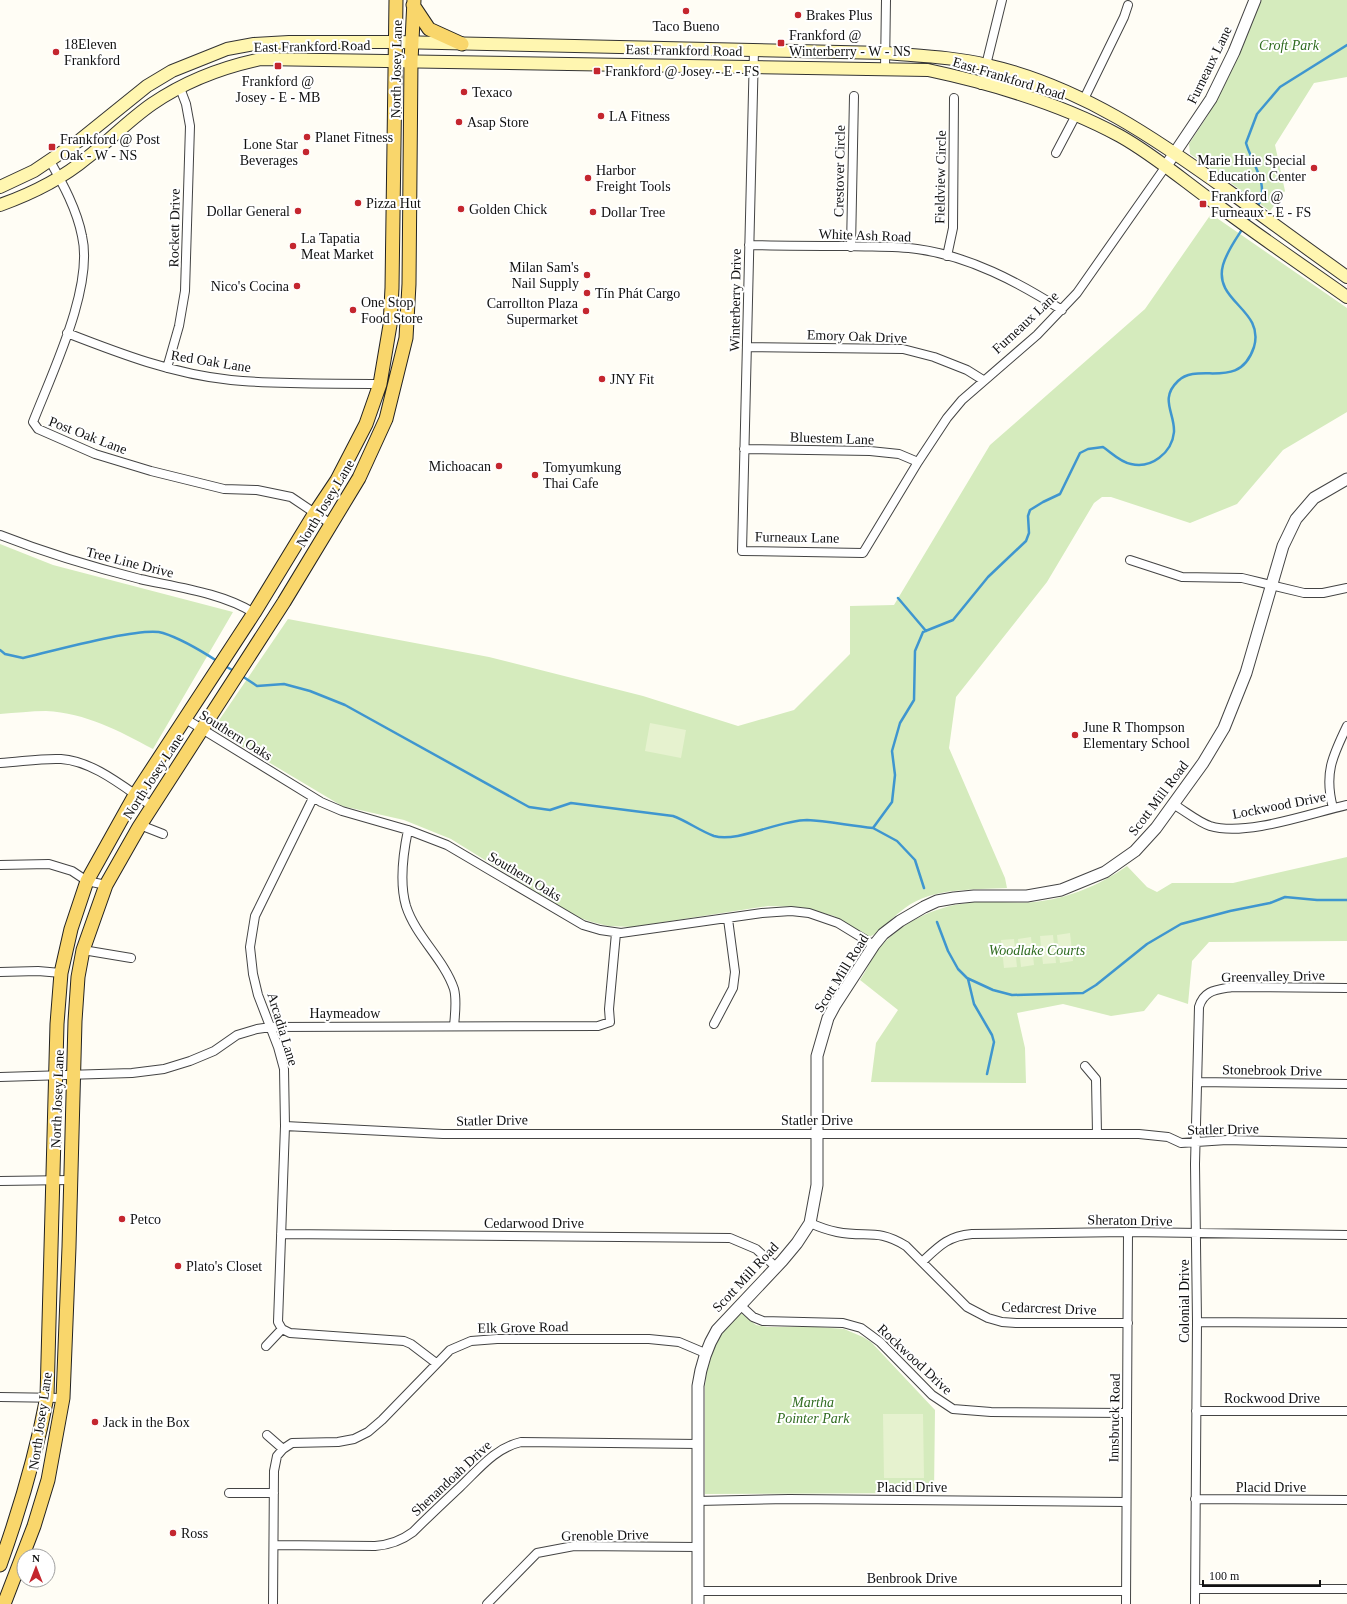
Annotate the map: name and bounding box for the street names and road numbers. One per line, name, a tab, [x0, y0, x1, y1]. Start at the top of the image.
street label: North Josey Lane	[388, 20, 405, 119]
street label: Furneaux Lane	[1184, 24, 1235, 106]
street label: East Frankford Road	[254, 38, 370, 55]
street label: East Frankford Road	[626, 42, 742, 59]
street label: East Frankford Road	[951, 54, 1067, 103]
street label: Crestover Circle	[831, 125, 848, 217]
street label: Fieldview Circle	[932, 130, 949, 224]
street label: Rockett Drive	[166, 188, 183, 268]
street label: White Ash Road	[818, 226, 911, 245]
street label: Winterberry Drive	[727, 248, 744, 352]
street label: Furneaux Lane	[989, 288, 1061, 357]
street label: Emory Oak Drive	[807, 327, 907, 346]
street label: Red Oak Lane	[170, 348, 252, 375]
street label: Post Oak Lane	[47, 414, 129, 457]
street label: Bluestem Lane	[790, 430, 874, 447]
street label: North Josey Lane	[294, 457, 357, 549]
street label: Furneaux Lane	[755, 529, 839, 546]
street label: Tree Line Drive	[85, 544, 175, 581]
street label: Southern Oaks	[197, 707, 275, 764]
street label: North Josey Lane	[120, 731, 187, 822]
street label: Scott Mill Road	[1125, 758, 1191, 839]
street label: Lockwood Drive	[1231, 789, 1327, 822]
street label: Southern Oaks	[485, 849, 564, 904]
street label: Scott Mill Road	[811, 931, 871, 1015]
street label: Greenvalley Drive	[1221, 968, 1325, 985]
street label: Arcadia Lane	[264, 991, 301, 1068]
street label: Haymeadow	[310, 1006, 381, 1021]
street label: North Josey Lane	[48, 1049, 67, 1149]
street label: Stonebrook Drive	[1222, 1062, 1322, 1079]
street label: Statler Drive	[456, 1112, 528, 1129]
street label: Statler Drive	[781, 1113, 853, 1128]
street label: Statler Drive	[1187, 1121, 1259, 1138]
street label: Sheraton Drive	[1087, 1212, 1173, 1229]
street label: Cedarwood Drive	[484, 1216, 584, 1231]
street label: Scott Mill Road	[709, 1240, 781, 1315]
street label: Colonial Drive	[1177, 1259, 1192, 1343]
street label: Cedarcrest Drive	[1001, 1299, 1097, 1318]
street label: Elk Grove Road	[477, 1319, 569, 1336]
street label: Rockwood Drive	[874, 1321, 955, 1398]
street label: North Josey Lane	[26, 1371, 55, 1471]
street label: Innsbruck Road	[1106, 1373, 1123, 1463]
street label: Rockwood Drive	[1224, 1391, 1320, 1406]
street label: Shenandoah Drive	[408, 1437, 494, 1519]
street label: Placid Drive	[877, 1480, 947, 1495]
street label: Placid Drive	[1236, 1480, 1306, 1495]
street label: Grenoble Drive	[561, 1527, 649, 1544]
street label: Benbrook Drive	[867, 1571, 957, 1586]

